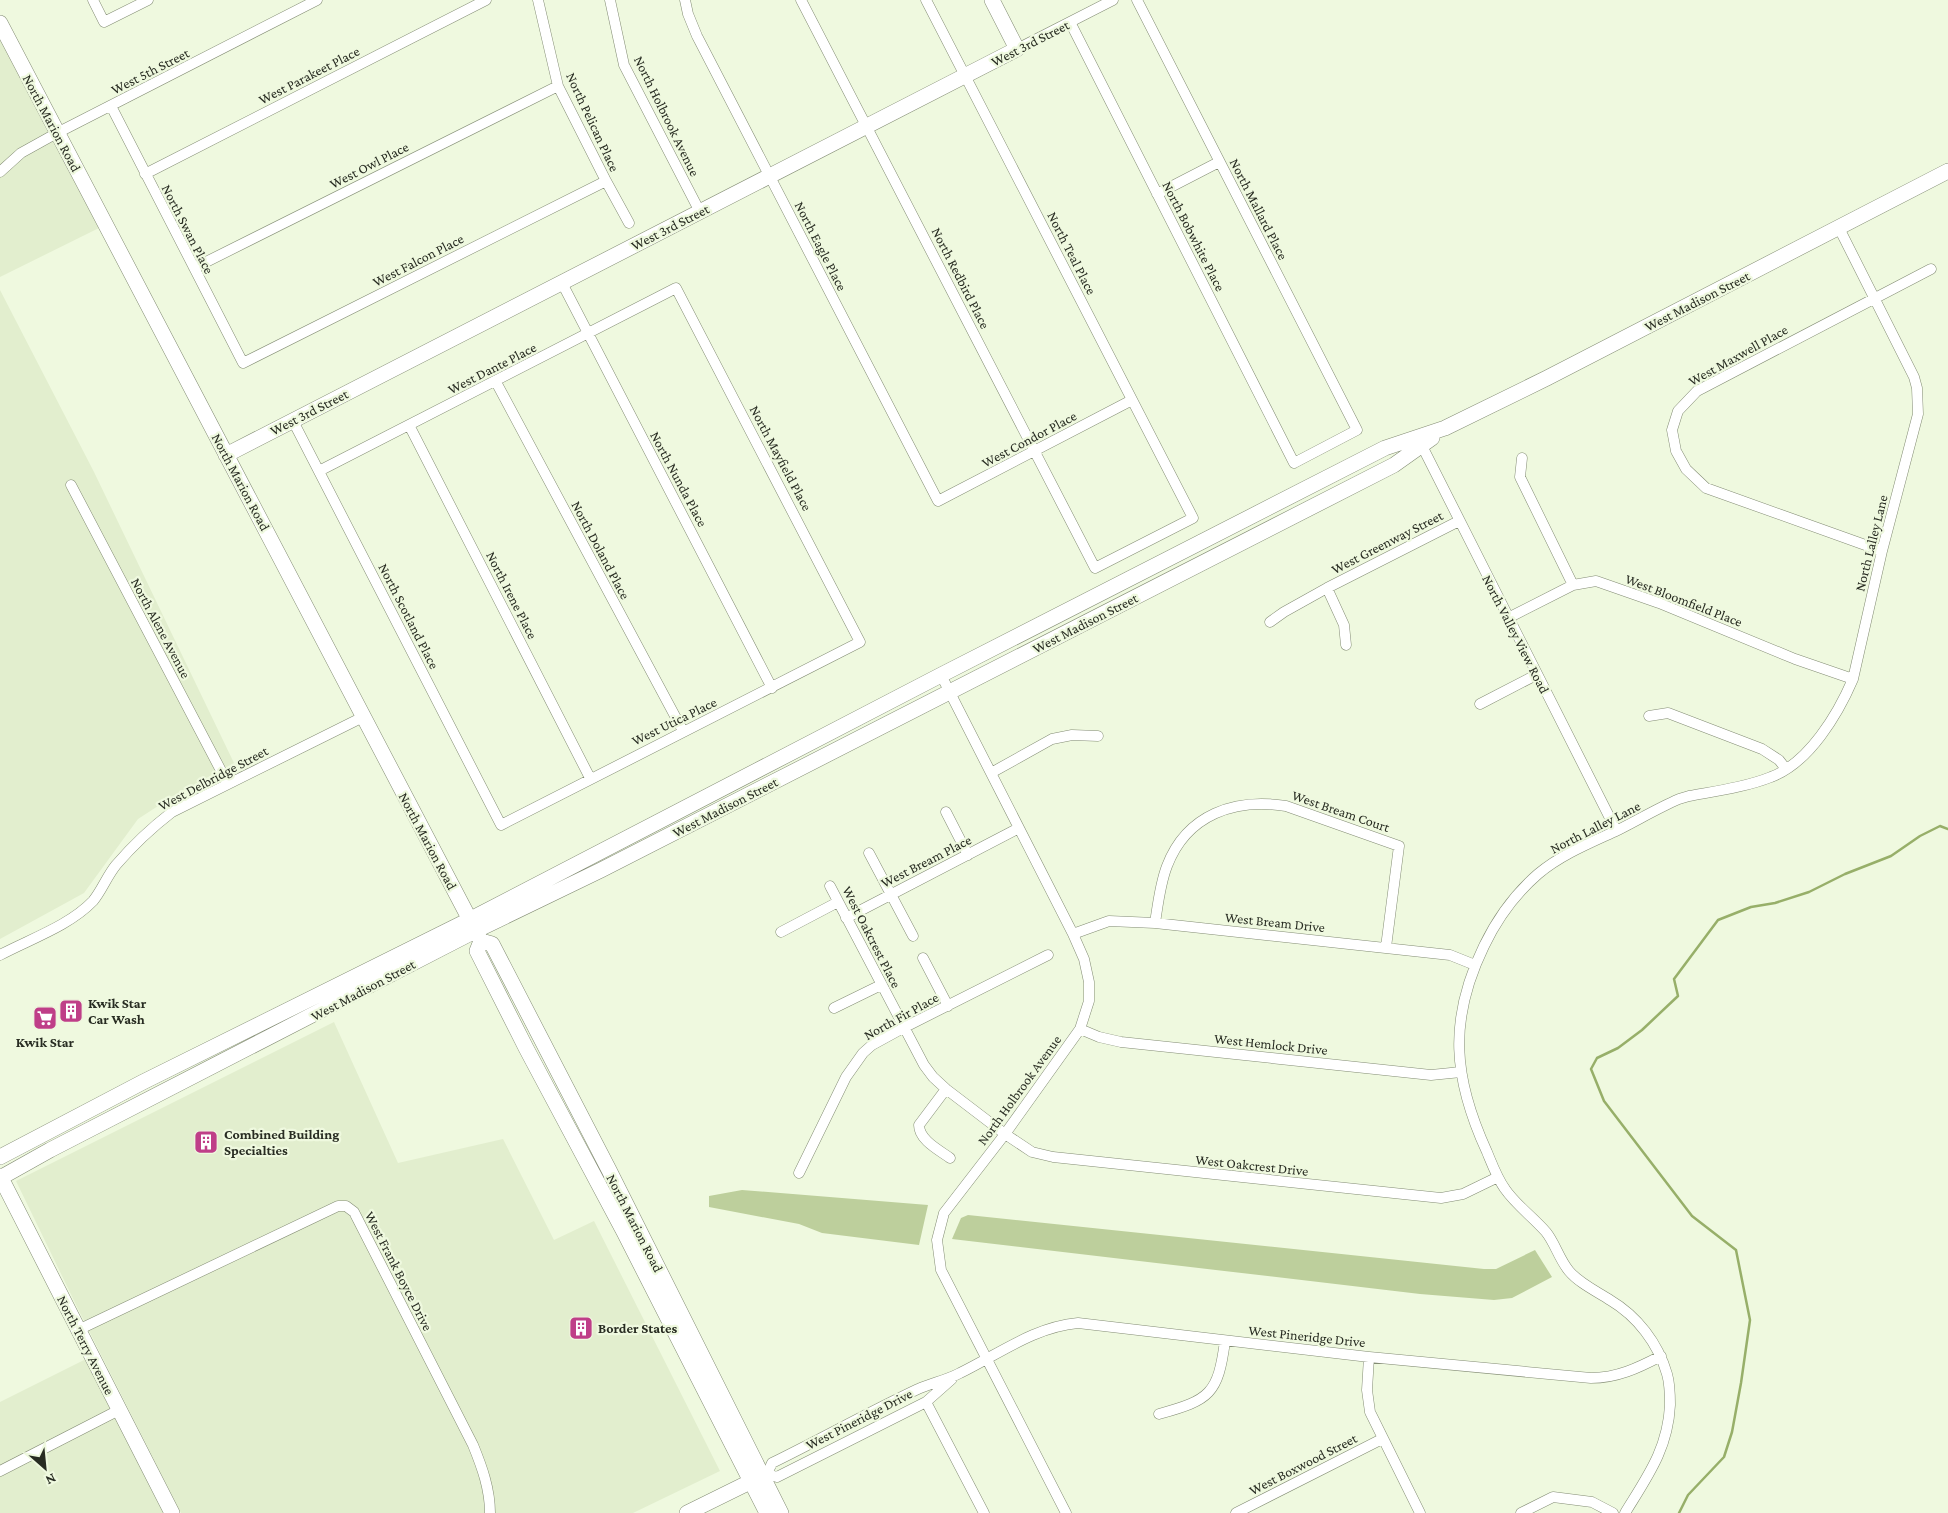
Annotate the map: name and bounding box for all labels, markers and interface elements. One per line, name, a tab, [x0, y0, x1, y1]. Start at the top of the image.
street label: West 3rd Street	[988, 16, 1072, 69]
street label: West Parakeet Place	[256, 43, 362, 107]
street label: West 5th Street	[108, 44, 192, 97]
street label: North Holbrook Avenue	[631, 53, 703, 179]
street label: North Pelican Place	[563, 70, 623, 174]
street label: North Marion Road	[20, 72, 85, 175]
street label: West Owl Place	[327, 138, 411, 192]
street label: North Mallard Place	[1227, 156, 1291, 262]
street label: North Bobwhite Place	[1159, 178, 1229, 294]
street label: North Swan Place	[159, 182, 217, 276]
street label: North Eagle Place	[792, 199, 850, 293]
street label: West 3rd Street	[628, 200, 712, 253]
street label: North Teal Place	[1044, 209, 1100, 297]
street label: North Redbird Place	[929, 225, 993, 331]
street label: West Falcon Place	[370, 230, 466, 290]
street label: West Madison Street	[1642, 267, 1752, 334]
street label: West Maxwell Place	[1686, 321, 1790, 389]
street label: West Dante Place	[445, 339, 539, 397]
street label: West 3rd Street	[267, 385, 351, 438]
street label: North Mayfield Place	[747, 403, 815, 513]
street label: West Condor Place	[979, 407, 1079, 471]
street label: North Nunda Place	[647, 429, 711, 529]
street label: North Marion Road	[209, 431, 274, 534]
street label: North Lalley Lane	[1851, 493, 1891, 593]
street label: North Doland Place	[568, 498, 634, 602]
street label: West Greenway Street	[1329, 507, 1446, 577]
street label: North Irene Place	[483, 548, 541, 642]
street label: North Scotland Place	[375, 560, 443, 672]
street label: West Bloomfield Place	[1623, 570, 1745, 630]
street label: North Valley View Road	[1479, 572, 1553, 697]
street label: North Alene Avenue	[128, 575, 194, 681]
street label: West Madison Street	[1030, 589, 1140, 656]
street label: West Utica Place	[629, 694, 719, 748]
street label: West Delbridge Street	[155, 742, 271, 814]
street label: West Madison Street	[670, 773, 780, 840]
street label: West Bream Court	[1290, 787, 1392, 835]
street label: North Marion Road	[396, 790, 461, 893]
street label: North Lalley Lane	[1547, 797, 1643, 857]
street label: West Bream Place	[878, 831, 974, 891]
street label: West Oakcrest Place	[839, 883, 905, 991]
street label: West Bream Drive	[1224, 909, 1326, 935]
street label: West Madison Street	[308, 956, 418, 1024]
street label: North Fir Place	[861, 989, 941, 1043]
place label: Kwik Star Car Wash	[88, 995, 147, 1027]
building icon: Kwik Star Car Wash	[58, 998, 84, 1024]
supermarket icon: Kwik Star	[32, 1005, 58, 1031]
street label: West Hemlock Drive	[1214, 1030, 1328, 1058]
street label: North Holbrook Avenue	[974, 1032, 1064, 1148]
place label: Kwik Star	[16, 1034, 75, 1050]
place label: Combined Building Specialties	[224, 1126, 339, 1158]
building icon: Combined Building Specialties	[193, 1129, 219, 1155]
street label: West Oakcrest Drive	[1195, 1151, 1309, 1179]
street label: North Marion Road	[603, 1171, 667, 1275]
street label: West Frank Boyce Drive	[362, 1209, 436, 1333]
street label: North Terry Avenue	[54, 1293, 118, 1397]
building icon: Border States	[568, 1315, 594, 1341]
place label: Border States	[598, 1320, 677, 1336]
street label: West Pineridge Drive	[1248, 1322, 1366, 1350]
street label: West Pineridge Drive	[803, 1385, 915, 1453]
street label: West Boxwood Street	[1246, 1430, 1360, 1498]
north arrow	[20, 1443, 70, 1493]
text: N	[43, 1470, 59, 1489]

